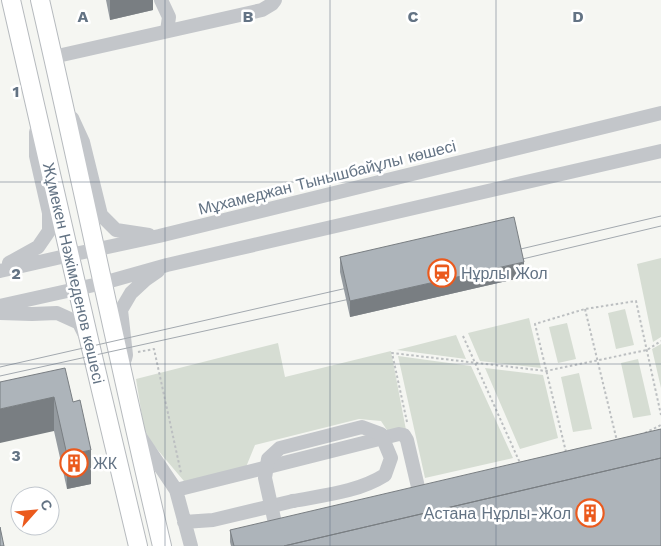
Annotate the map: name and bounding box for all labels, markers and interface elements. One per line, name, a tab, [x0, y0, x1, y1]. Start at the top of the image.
text: A	[78, 7, 89, 26]
text: B	[243, 7, 254, 26]
text: C	[408, 7, 419, 26]
text: D	[572, 7, 584, 26]
text: 1	[13, 82, 19, 101]
street label: Мұхамеджан Тынышбайұлы көшесі	[196, 136, 458, 219]
street label: Жұмекен Нәжімеденов көшесі	[39, 161, 108, 386]
station icon: Нұрлы Жол	[427, 258, 457, 288]
text: 2	[11, 264, 21, 283]
place label: Нұрлы Жол	[461, 264, 548, 283]
text: 3	[11, 446, 21, 465]
building icon: ЖК	[59, 448, 89, 478]
place label: ЖК	[93, 454, 118, 473]
north arrow	[10, 486, 60, 536]
text: С	[37, 497, 56, 513]
building icon: Астана Нұрлы-Жол	[575, 498, 605, 528]
place label: Астана Нұрлы-Жол	[424, 504, 571, 523]

